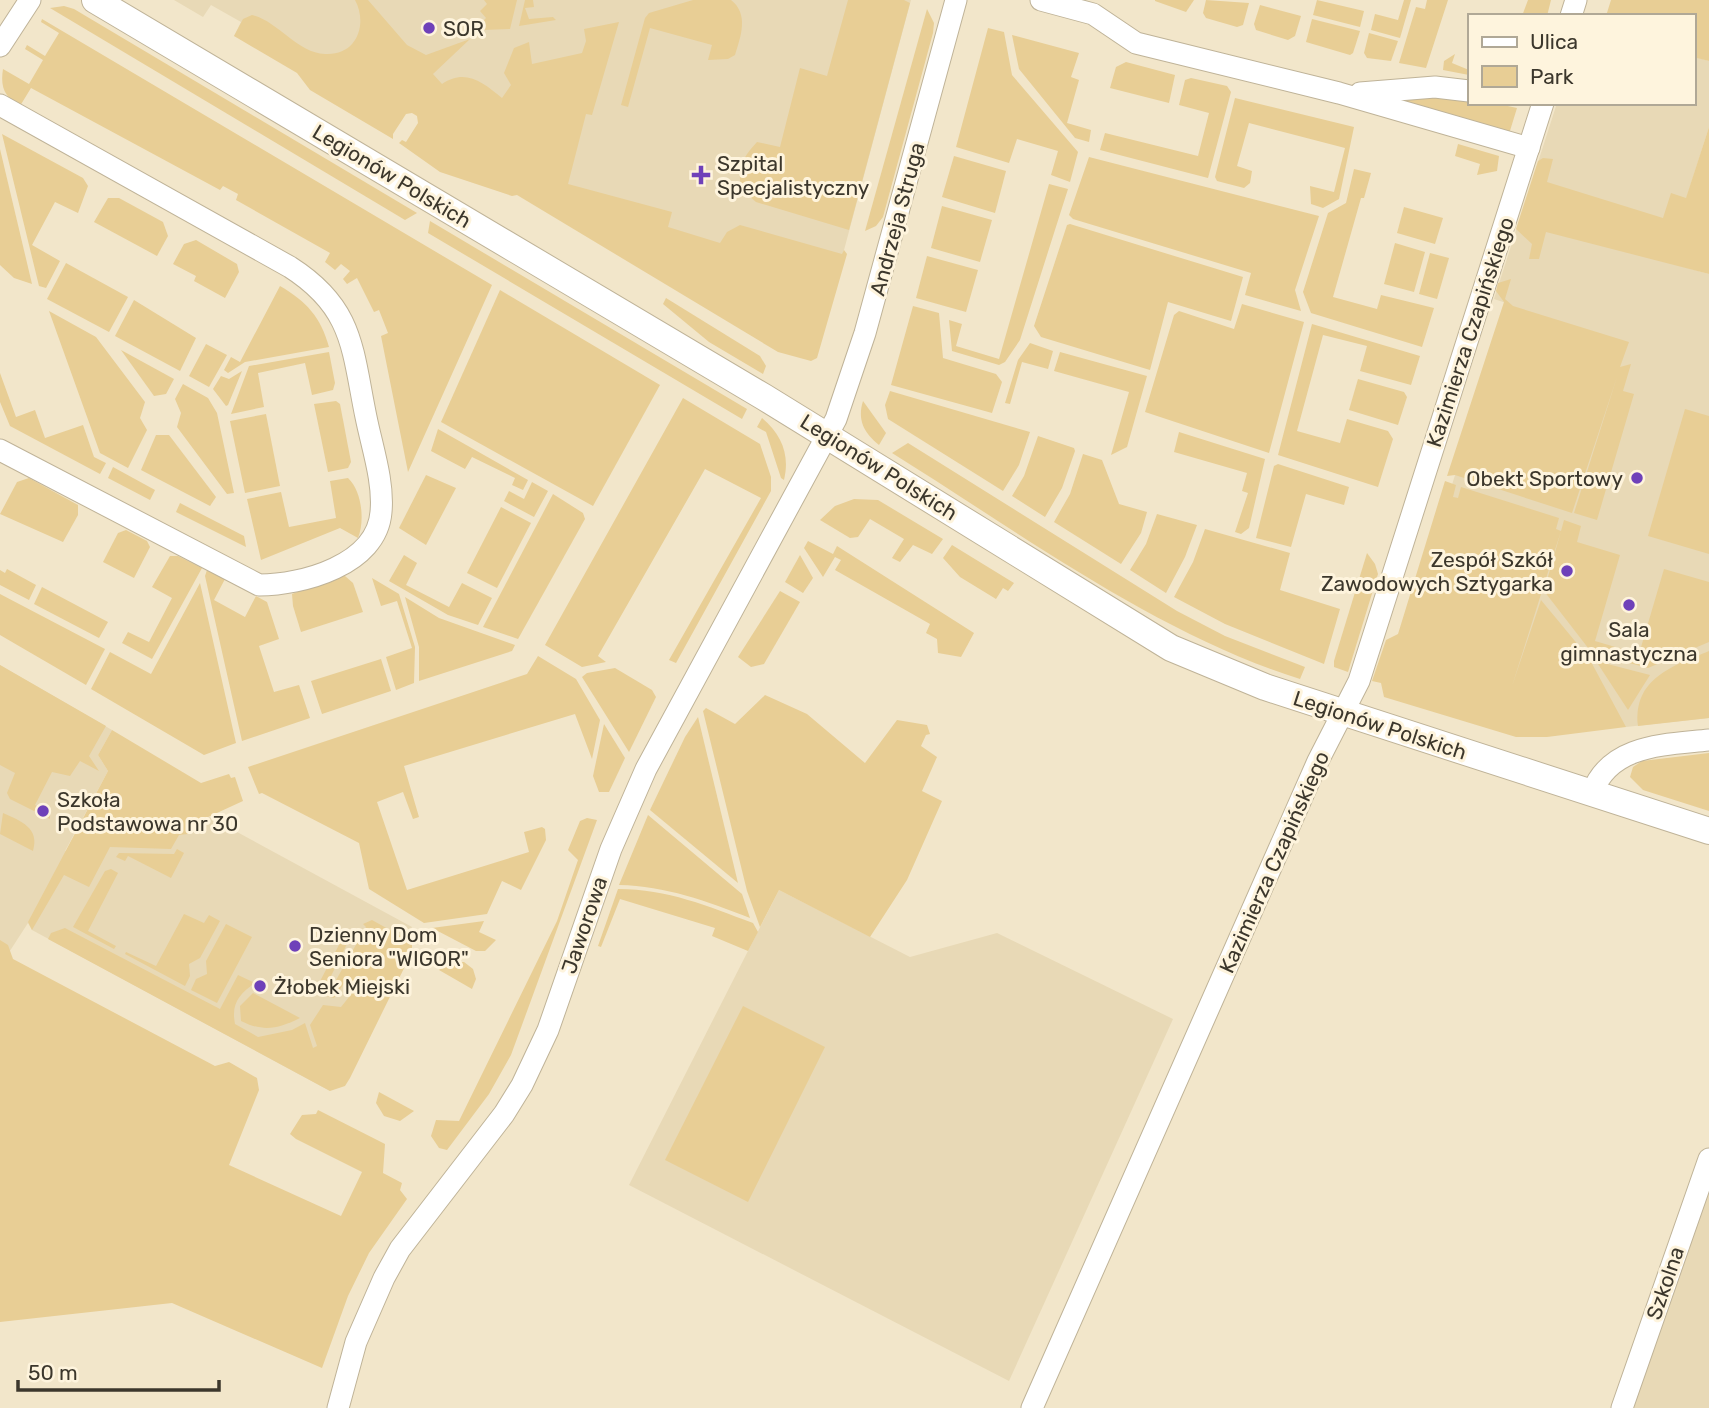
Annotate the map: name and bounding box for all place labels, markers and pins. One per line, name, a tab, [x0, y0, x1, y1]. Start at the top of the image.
place label: SOR	[443, 16, 484, 41]
marker: SOR	[421, 20, 437, 36]
place label: Szpital Specjalistyczny	[717, 151, 870, 200]
marker: Szpital Specjalistyczny	[691, 165, 711, 185]
place label: Obekt Sportowy	[1466, 466, 1623, 491]
marker: Obekt Sportowy	[1629, 470, 1645, 486]
place label: Zespół Szkół Zawodowych Sztygarka	[1321, 547, 1553, 596]
marker: Zespół Szkół Zawodowych Sztygarka	[1559, 563, 1575, 579]
marker: Sala gimnastyczna	[1621, 597, 1637, 613]
place label: Sala gimnastyczna	[1560, 617, 1698, 666]
place label: Szkoła Podstawowa nr 30	[57, 787, 238, 836]
marker: Szkoła Podstawowa nr 30	[35, 803, 51, 819]
place label: Dzienny Dom Seniora "WIGOR"	[309, 922, 469, 971]
marker: Dzienny Dom Seniora "WIGOR"	[287, 938, 303, 954]
place label: Żłobek Miejski	[274, 974, 410, 999]
marker: Żłobek Miejski	[252, 978, 268, 994]

